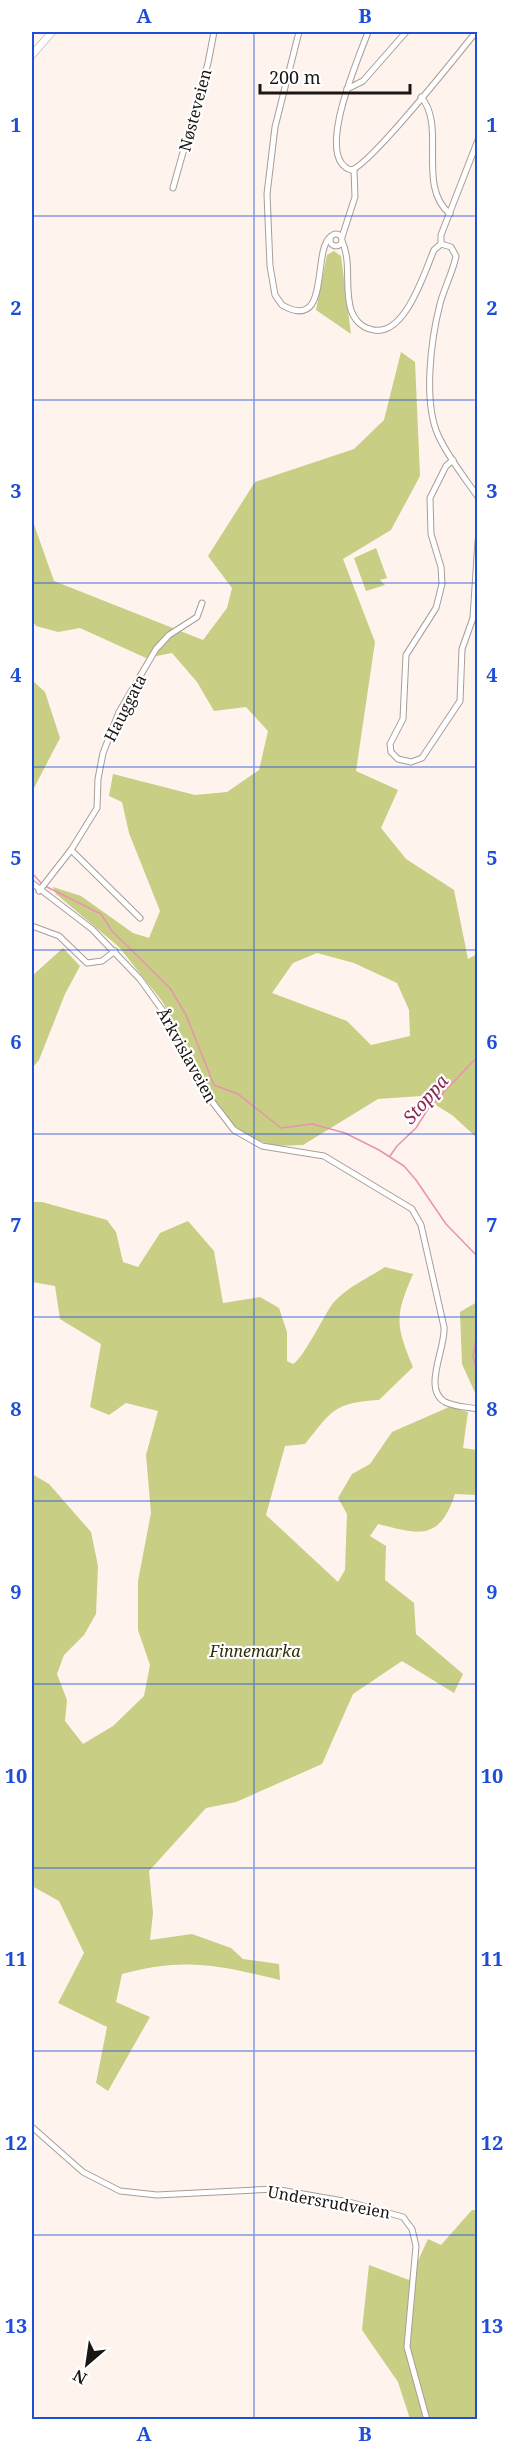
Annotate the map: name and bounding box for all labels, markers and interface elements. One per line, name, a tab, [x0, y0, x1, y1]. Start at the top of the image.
text: A	[136, 2, 152, 29]
text: B	[358, 2, 372, 29]
scale bar	[260, 57, 410, 95]
text: 200 m	[269, 65, 321, 89]
street label: Nøsteveien	[173, 66, 217, 154]
text: 1	[10, 111, 22, 138]
text: 1	[486, 111, 498, 138]
text: 2	[10, 294, 22, 321]
text: 2	[486, 294, 498, 321]
text: 3	[10, 477, 22, 504]
text: 3	[486, 477, 498, 504]
text: 4	[10, 661, 22, 688]
text: 4	[486, 661, 498, 688]
street label: Hauggata	[99, 671, 151, 745]
text: 5	[10, 844, 22, 871]
text: 5	[486, 844, 498, 871]
street label: Årkvislaveien	[152, 1003, 222, 1107]
text: 6	[10, 1028, 22, 1055]
text: 6	[486, 1028, 498, 1055]
water label: Stoppa	[397, 1069, 453, 1129]
text: 7	[10, 1211, 22, 1238]
text: 7	[486, 1211, 498, 1238]
text: 8	[10, 1395, 22, 1422]
text: 8	[486, 1395, 498, 1422]
text: 9	[10, 1578, 22, 1605]
text: 9	[486, 1578, 498, 1605]
park label: Finnemarka	[209, 1640, 301, 1662]
text: 10	[5, 1762, 27, 1789]
text: 10	[481, 1762, 503, 1789]
text: 11	[5, 1945, 27, 1972]
text: 11	[481, 1945, 503, 1972]
text: 12	[5, 2129, 27, 2156]
text: 12	[481, 2129, 503, 2156]
street label: Undersrudveien	[266, 2180, 392, 2224]
text: 13	[5, 2312, 27, 2339]
text: 13	[481, 2312, 503, 2339]
north arrow	[57, 2334, 117, 2394]
text: N	[69, 2364, 91, 2390]
text: A	[136, 2420, 152, 2447]
text: B	[358, 2420, 372, 2447]

